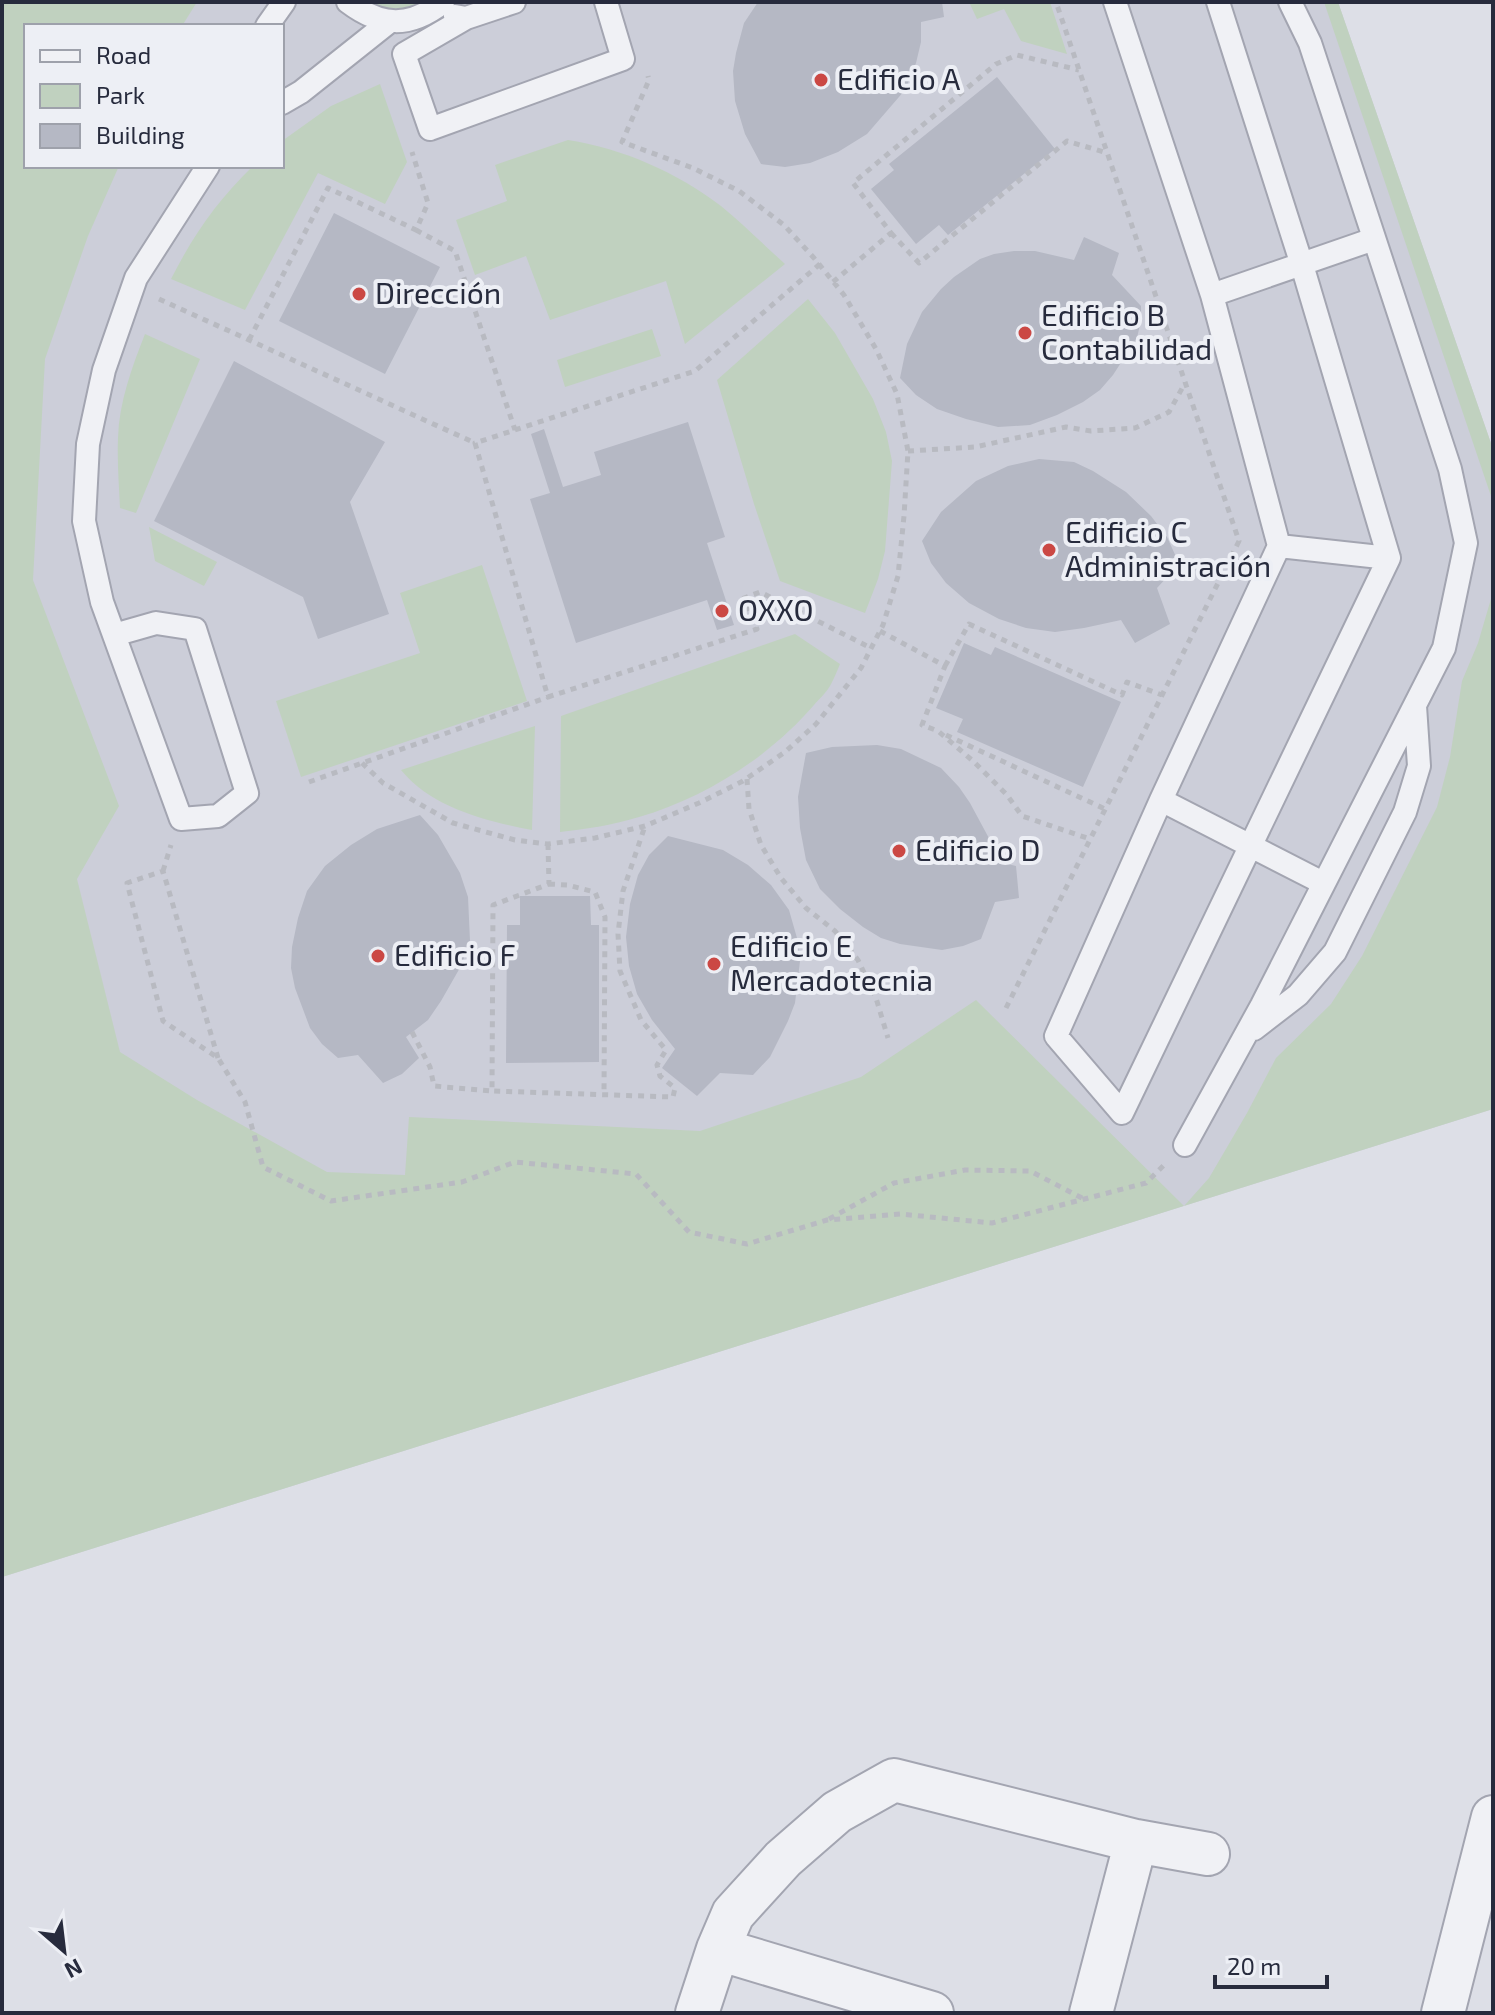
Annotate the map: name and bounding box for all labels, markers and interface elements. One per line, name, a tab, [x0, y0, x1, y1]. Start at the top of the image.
legend	[24, 24, 284, 168]
text: Road	[96, 40, 151, 69]
place label: Edificio A	[837, 60, 961, 96]
marker: Edificio A	[812, 71, 830, 89]
text: Park	[96, 80, 145, 109]
text: Building	[96, 120, 185, 149]
place label: Dirección	[375, 274, 501, 310]
marker: Dirección	[350, 285, 368, 303]
place label: Edificio B Contabilidad	[1041, 296, 1212, 366]
marker: Edificio B Contabilidad	[1016, 324, 1034, 342]
place label: Edificio C Administración	[1065, 513, 1271, 583]
marker: Edificio C Administración	[1040, 541, 1058, 559]
place label: OXXO	[738, 591, 814, 627]
marker: OXXO	[713, 602, 731, 620]
place label: Edificio D	[915, 831, 1040, 867]
marker: Edificio D	[890, 842, 908, 860]
place label: Edificio E Mercadotecnia	[730, 927, 933, 997]
place label: Edificio F	[394, 936, 516, 972]
marker: Edificio F	[369, 947, 387, 965]
marker: Edificio E Mercadotecnia	[705, 955, 723, 973]
north arrow	[24, 1911, 104, 1991]
scale bar	[1215, 1939, 1327, 1989]
text: 20 m	[1227, 1951, 1281, 1980]
text: N	[61, 1954, 87, 1985]

